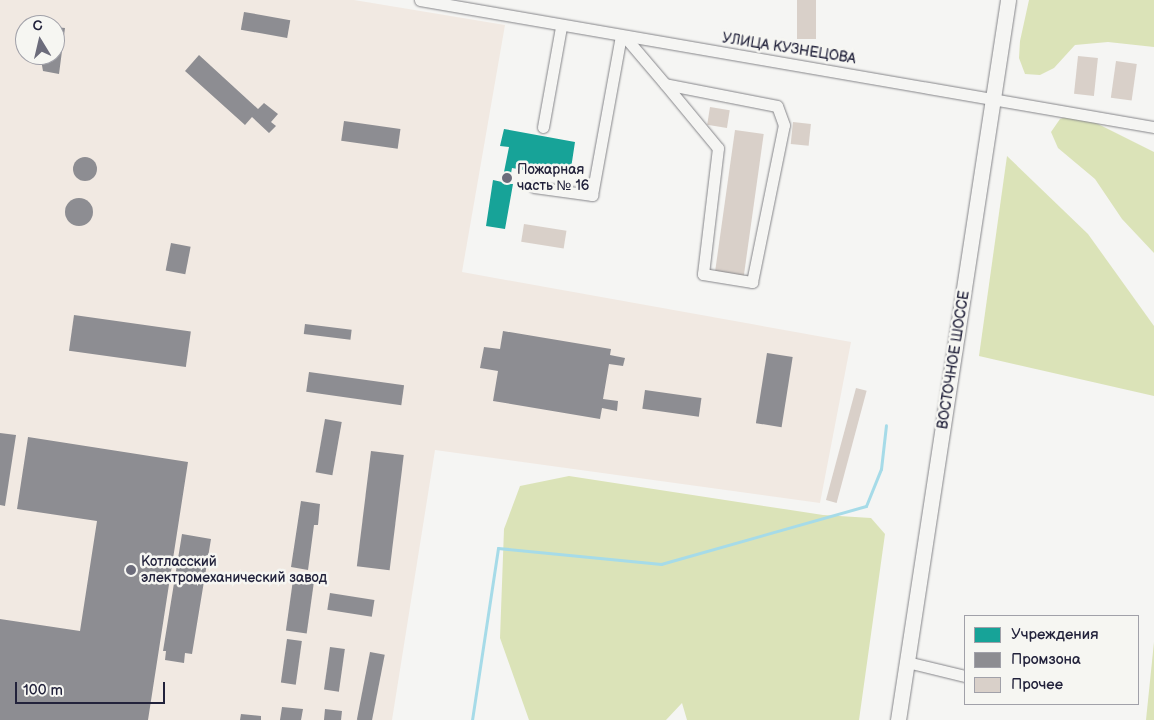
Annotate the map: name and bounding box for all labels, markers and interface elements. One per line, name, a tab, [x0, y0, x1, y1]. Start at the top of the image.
north arrow	[15, 15, 65, 65]
text: С	[32, 17, 44, 35]
street label: УЛИЦА КУЗНЕЦОВА	[721, 30, 857, 68]
place label: Пожарная часть № 16	[517, 162, 589, 194]
marker: Пожарная часть № 16	[501, 172, 513, 184]
street label: ВОСТОЧНОЕ ШОССЕ	[935, 290, 973, 430]
place label: Котласский электромеханический завод	[141, 554, 327, 586]
marker: Котласский электромеханический завод	[125, 564, 137, 576]
legend	[964, 615, 1139, 705]
text: Учреждения	[1011, 625, 1098, 644]
text: Промзона	[1011, 650, 1081, 669]
scale bar	[18, 672, 168, 704]
text: Прочее	[1011, 675, 1063, 694]
text: 100 m	[23, 681, 63, 700]

